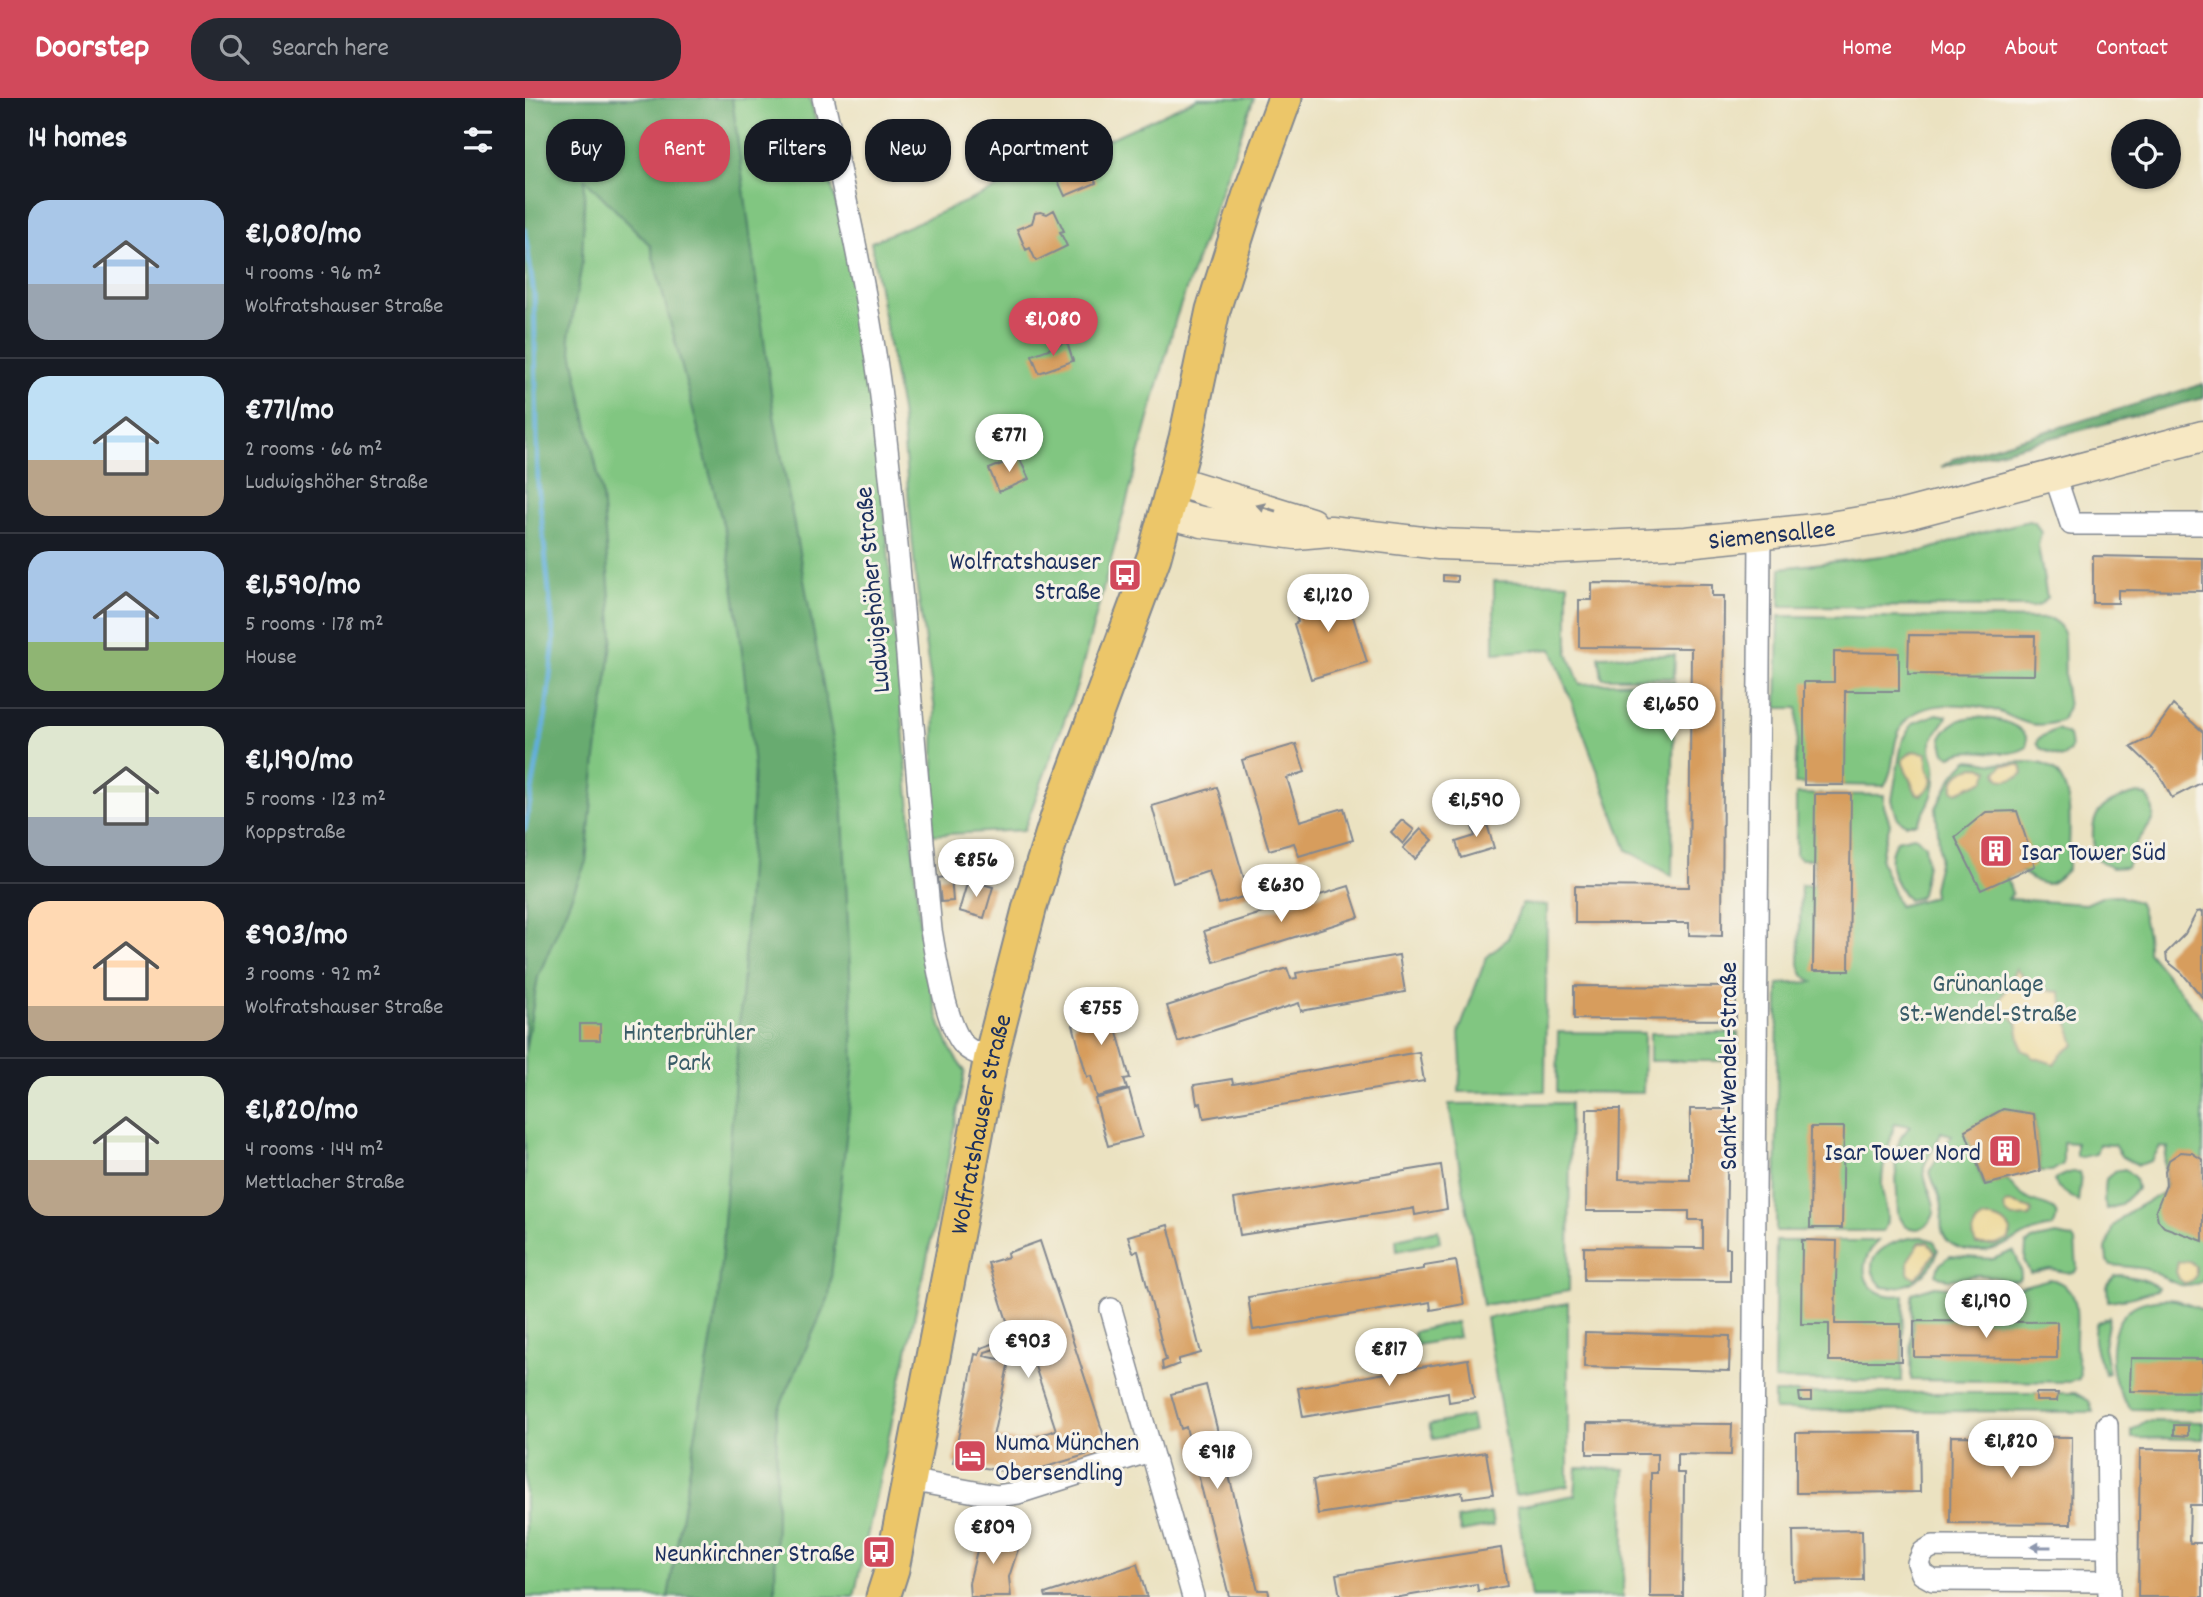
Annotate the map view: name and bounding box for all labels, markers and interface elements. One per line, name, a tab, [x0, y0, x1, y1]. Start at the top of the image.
search box	[191, 18, 681, 81]
text: Doorstep	[35, 26, 149, 73]
icon: search	[215, 30, 253, 68]
text: Search here	[271, 31, 389, 68]
text: Home	[1842, 32, 1892, 66]
text: Map	[1930, 32, 1966, 66]
text: About	[2004, 32, 2058, 66]
text: Contact	[2096, 32, 2168, 66]
text: 14 homes	[28, 119, 127, 162]
chip: Buy	[546, 119, 625, 182]
chip: Rent	[639, 119, 730, 182]
chip: Filters	[744, 119, 851, 182]
chip: New	[865, 119, 951, 182]
chip: Apartment	[965, 119, 1113, 182]
map controls	[2111, 119, 2181, 189]
button: locate	[2111, 119, 2181, 189]
icon: filters	[459, 121, 497, 159]
text: €1,080/mo	[245, 215, 361, 258]
icon: home	[84, 228, 168, 312]
text: 4 rooms · 96 m²	[245, 258, 381, 291]
text: Wolfratshauser Straße	[245, 291, 443, 324]
pin: €1,080	[996, 299, 1110, 358]
text: €1,080	[1025, 304, 1081, 337]
text: €771/mo	[245, 391, 334, 434]
icon: home	[84, 404, 168, 488]
pin: €771	[968, 414, 1050, 474]
text: €771	[991, 420, 1027, 453]
text: 2 rooms · 66 m²	[245, 434, 383, 467]
text: Ludwigshöher Straße	[245, 467, 428, 500]
street label: Ludwigshöher Straße	[847, 485, 902, 694]
one-way arrow	[1255, 502, 1276, 512]
street label: Siemensallee	[1707, 511, 1838, 562]
place label: Wolfratshauser Straße	[949, 545, 1101, 612]
bus stop icon: Wolfratshauser Straße	[1106, 556, 1144, 594]
text: €1,590/mo	[245, 566, 361, 609]
pin: €1,120	[1271, 574, 1385, 634]
icon: home	[84, 579, 168, 663]
text: €1,120	[1303, 580, 1353, 613]
text: 5 rooms · 178 m²	[245, 609, 384, 642]
text: House	[245, 642, 297, 675]
pin: €1,650	[1614, 684, 1728, 743]
text: €1,650	[1643, 689, 1699, 722]
text: €1,190/mo	[245, 741, 353, 784]
icon: home	[84, 754, 168, 838]
pin: €1,590	[1419, 780, 1533, 839]
text: 5 rooms · 123 m²	[245, 784, 386, 817]
text: €1,590	[1448, 785, 1504, 818]
text: Koppstraße	[245, 817, 346, 850]
building icon: Isar Tower Süd	[1977, 832, 2015, 870]
place label: Isar Tower Süd	[2021, 836, 2166, 873]
pin: €856	[935, 840, 1017, 899]
text: €856	[954, 845, 998, 878]
pin: €630	[1240, 864, 1322, 924]
text: €630	[1258, 870, 1304, 903]
text: €903/mo	[245, 916, 348, 959]
icon: home	[84, 929, 168, 1013]
text: 3 rooms · 92 m²	[245, 959, 381, 992]
street label: Sankt-Wendel-Straße	[1712, 962, 1749, 1170]
park label: Grünanlage St.-Wendel-Straße	[1899, 967, 2077, 1034]
pin: €755	[1060, 988, 1142, 1047]
text: Wolfratshauser Straße	[245, 992, 443, 1025]
text: €755	[1080, 993, 1122, 1026]
street label: Wolfratshauser Straße	[942, 1010, 1023, 1238]
park label: Hinterbrühler Park	[623, 1016, 755, 1083]
text: €1,820/mo	[245, 1091, 358, 1134]
icon: home	[84, 1104, 168, 1188]
building icon: Isar Tower Nord	[1986, 1132, 2024, 1170]
text: 4 rooms · 144 m²	[245, 1134, 384, 1167]
place label: Isar Tower Nord	[1825, 1136, 1981, 1173]
text: Mettlacher Straße	[245, 1167, 405, 1200]
pin: €1,190	[1929, 1280, 2043, 1340]
text: €1,190	[1961, 1286, 2011, 1319]
pin: €903	[987, 1320, 1069, 1380]
text: €903	[1005, 1326, 1051, 1359]
pin: €817	[1348, 1328, 1430, 1388]
text: €817	[1371, 1334, 1407, 1367]
pin: €1,820	[1954, 1420, 2068, 1480]
place label: Numa München Obersendling	[995, 1426, 1139, 1493]
text: €1,820	[1984, 1426, 2038, 1459]
pin: €918	[1176, 1432, 1258, 1491]
hotel icon: Numa München Obersendling	[951, 1437, 989, 1475]
text: €918	[1198, 1437, 1236, 1470]
pin: €809	[952, 1506, 1034, 1566]
text: €809	[970, 1512, 1016, 1545]
bus stop icon: Neunkirchner Straße	[860, 1533, 898, 1571]
place label: Neunkirchner Straße	[654, 1537, 855, 1574]
one-way arrow	[2029, 1541, 2051, 1553]

